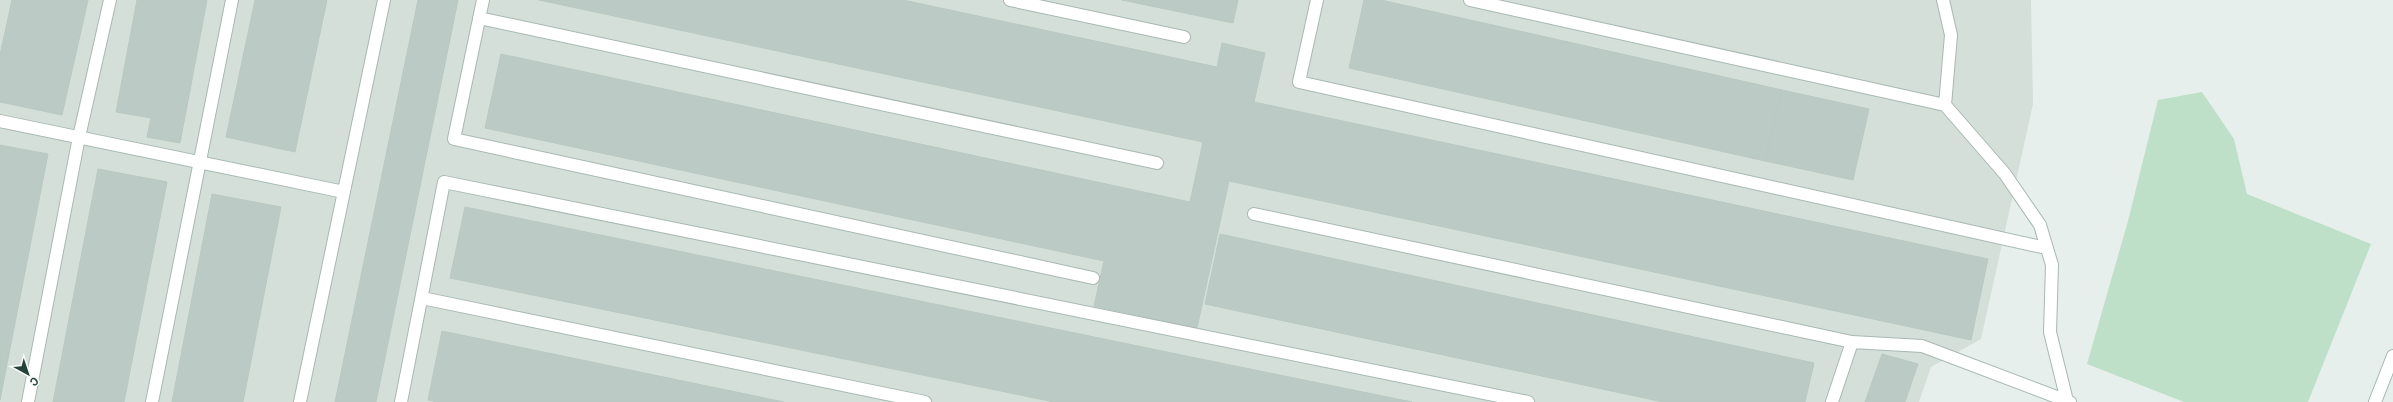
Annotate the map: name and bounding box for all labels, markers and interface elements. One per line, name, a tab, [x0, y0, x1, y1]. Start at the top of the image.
north arrow	[8, 354, 48, 394]
text: С	[27, 374, 41, 389]

